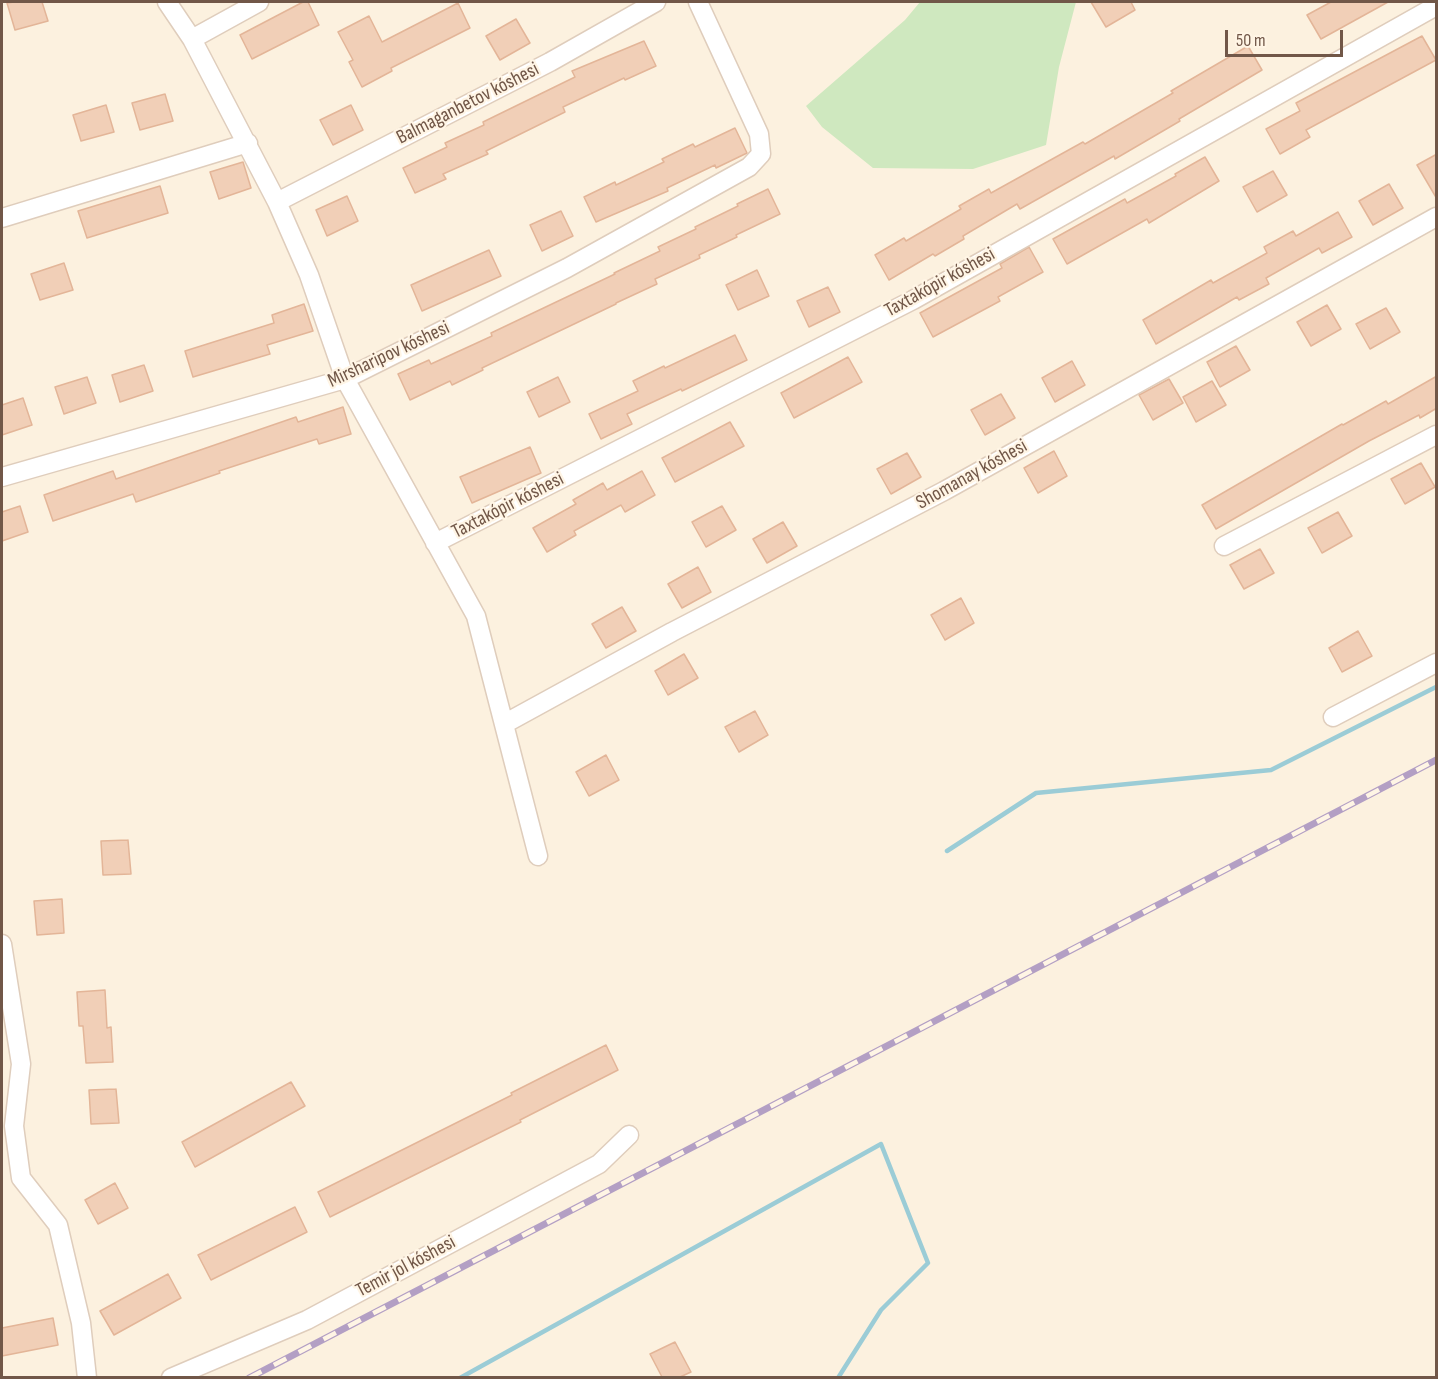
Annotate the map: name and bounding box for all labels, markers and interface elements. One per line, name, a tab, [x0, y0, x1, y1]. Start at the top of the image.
scale bar	[1228, 18, 1346, 56]
text: 50 m	[1236, 30, 1266, 51]
street label: Balmaganbetov kóshesi	[393, 58, 543, 150]
street label: Taxtakópir kóshesi	[881, 243, 999, 323]
street label: Mirsharipov kóshesi	[324, 316, 454, 394]
street label: Shomanay kóshesi	[912, 435, 1032, 515]
street label: Taxtakópir kóshesi	[448, 468, 568, 544]
street label: Temir jol kóshesi	[352, 1231, 460, 1303]

